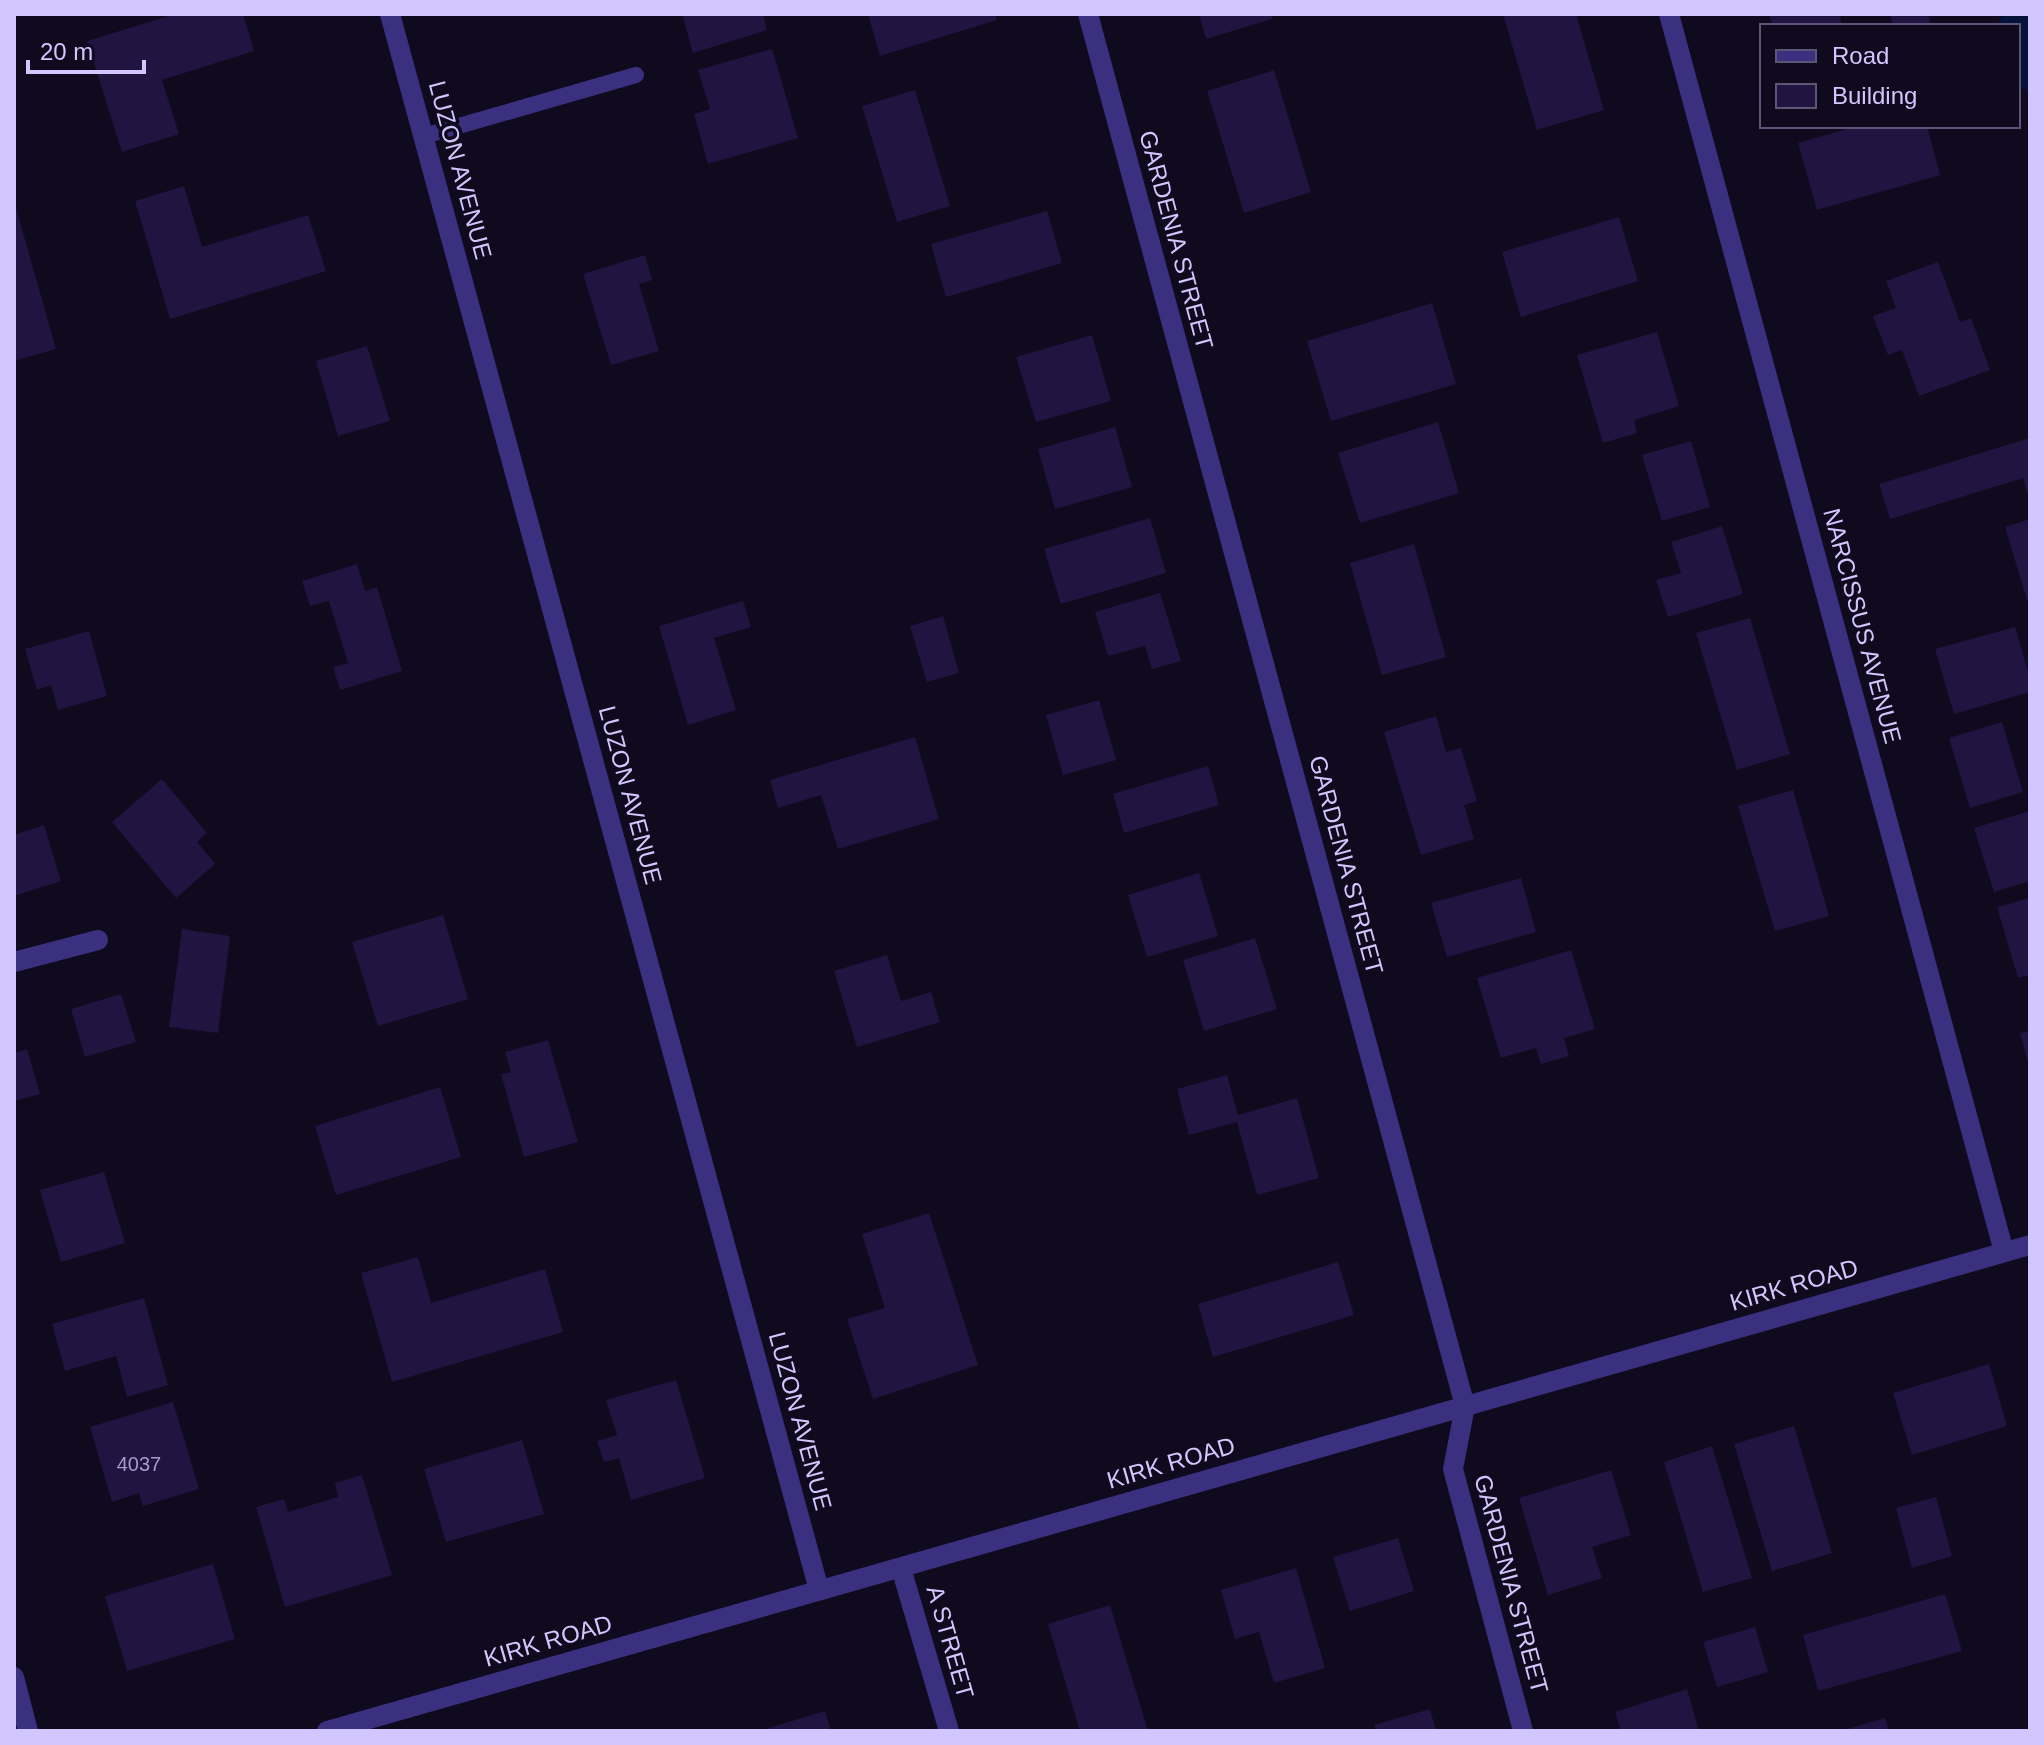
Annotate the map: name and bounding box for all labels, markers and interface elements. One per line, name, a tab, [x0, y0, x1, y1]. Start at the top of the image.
scale bar	[28, 24, 144, 74]
legend	[1760, 24, 2020, 128]
text: 20 m	[40, 38, 93, 65]
text: Road	[1832, 42, 1889, 69]
street label: LUZON AVENUE	[424, 78, 497, 262]
text: Building	[1832, 82, 1917, 109]
street label: GARDENIA STREET	[1134, 128, 1219, 353]
street label: NARCISSUS AVENUE	[1818, 505, 1907, 746]
street label: LUZON AVENUE	[594, 703, 667, 887]
street label: GARDENIA STREET	[1304, 753, 1389, 978]
street label: KIRK ROAD	[1727, 1253, 1861, 1316]
street label: LUZON AVENUE	[764, 1329, 837, 1513]
street label: KIRK ROAD	[1104, 1431, 1238, 1494]
house number: 4037	[117, 1453, 161, 1475]
street label: GARDENIA STREET	[1469, 1472, 1554, 1697]
street label: A STREET	[922, 1582, 980, 1702]
street label: KIRK ROAD	[481, 1609, 615, 1672]

